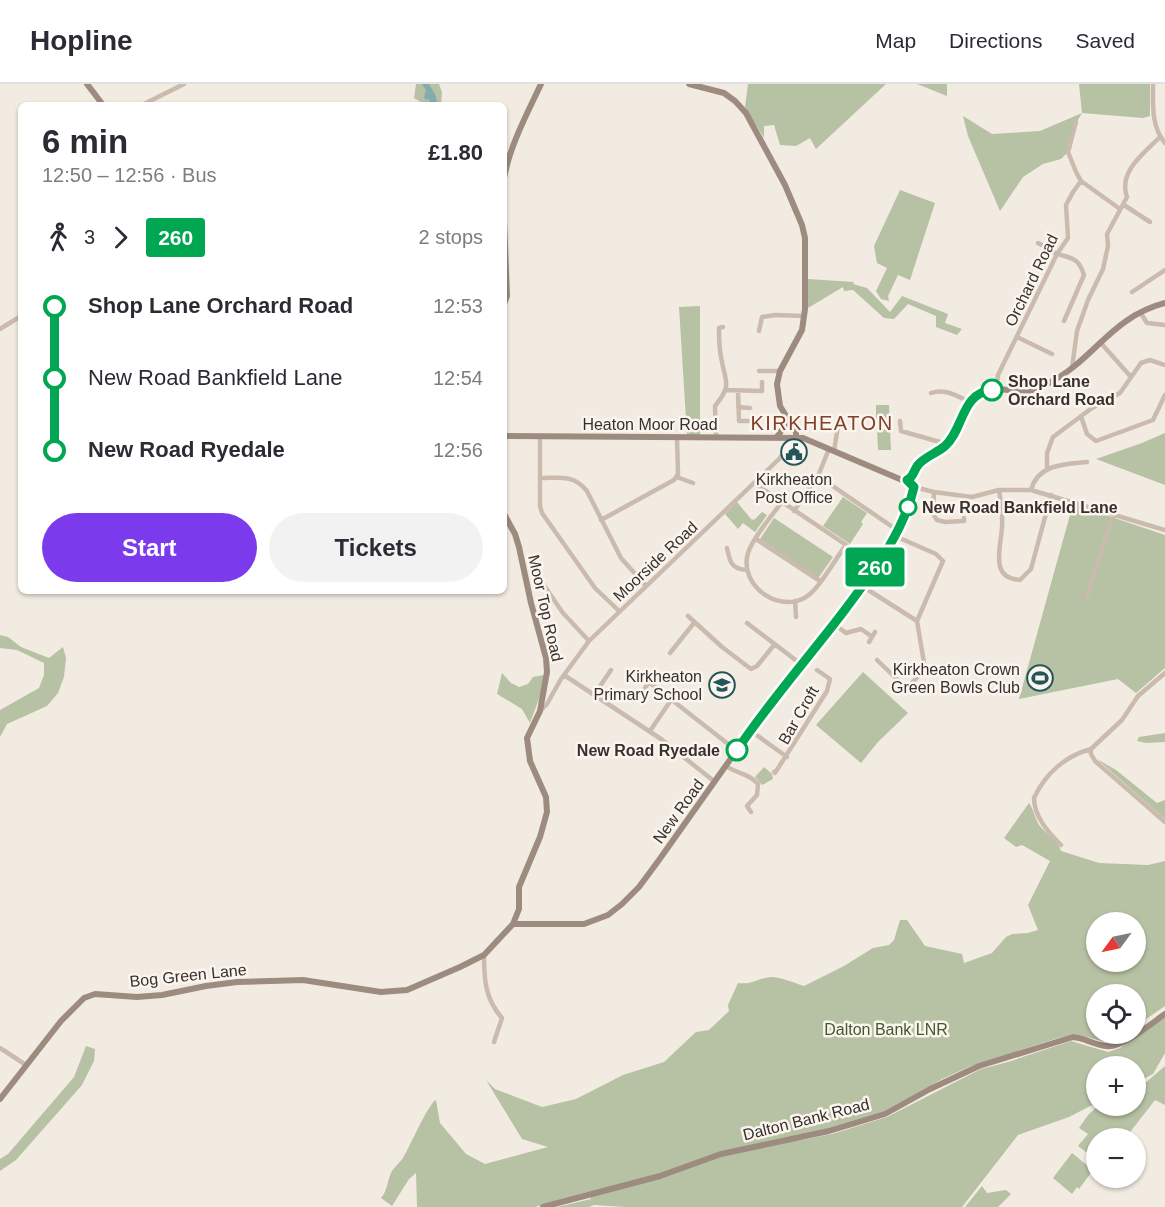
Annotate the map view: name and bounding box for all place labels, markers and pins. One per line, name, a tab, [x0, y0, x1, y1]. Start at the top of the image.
place label: Shop Lane Orchard Road	[1008, 373, 1115, 408]
marker: Shop Lane Orchard Road	[981, 379, 1003, 401]
public building icon: Kirkheaton Post Office	[779, 437, 809, 467]
place label: Kirkheaton Post Office	[755, 471, 833, 506]
marker: New Road Bankfield Lane	[899, 498, 917, 516]
place label: New Road Bankfield Lane	[922, 499, 1118, 516]
place label: Kirkheaton Crown Green Bowls Club	[891, 661, 1020, 696]
sports icon: Kirkheaton Crown Green Bowls Club	[1025, 663, 1055, 693]
place label: Kirkheaton Primary School	[594, 668, 702, 703]
school or university icon: Kirkheaton Primary School	[707, 670, 737, 700]
marker: New Road Ryedale	[726, 739, 748, 761]
place label: New Road Ryedale	[577, 742, 720, 759]

